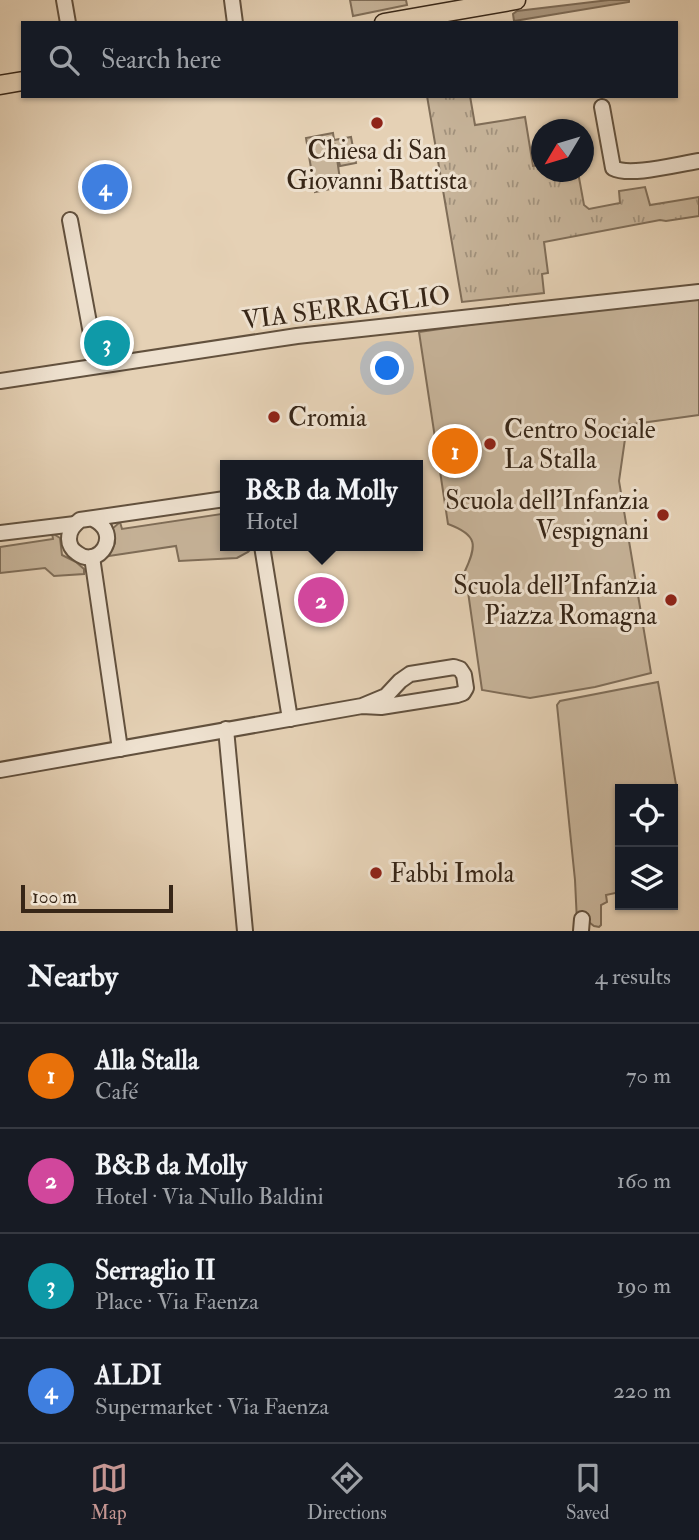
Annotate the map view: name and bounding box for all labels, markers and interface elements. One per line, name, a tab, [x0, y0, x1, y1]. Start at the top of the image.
search box	[21, 21, 678, 98]
icon: search	[45, 41, 83, 79]
text: Search here	[101, 44, 221, 76]
marker: Chiesa di San Giovanni Battista	[369, 115, 385, 131]
north arrow	[531, 119, 594, 182]
place label: Chiesa di San Giovanni Battista	[286, 135, 468, 197]
pin: 4	[82, 161, 128, 213]
street label: VIA SERRAGLIO	[240, 279, 452, 337]
pin: 3	[84, 317, 130, 369]
your location	[370, 351, 404, 385]
place label: Cromia	[288, 402, 367, 434]
marker: Cromia	[266, 409, 282, 425]
place label: Centro Sociale La Stalla	[504, 414, 656, 476]
pin: 1	[432, 425, 478, 477]
marker: Centro Sociale La Stalla	[482, 436, 498, 452]
popup	[220, 460, 423, 551]
text: B&B da Molly	[246, 475, 397, 507]
place label: Scuola dell'Infanzia Vespignani	[445, 485, 649, 548]
text: Hotel	[246, 507, 298, 536]
marker: Scuola dell'Infanzia Vespignani	[655, 507, 671, 523]
place label: Scuola dell'Infanzia Piazza Romagna	[453, 570, 657, 632]
pin: 2	[298, 574, 344, 626]
marker: Scuola dell'Infanzia Piazza Romagna	[663, 592, 679, 608]
map controls	[615, 784, 678, 910]
button: locate	[615, 784, 678, 847]
button: layers	[615, 847, 678, 910]
place label: Fabbi Imola	[390, 858, 515, 890]
marker: Fabbi Imola	[368, 865, 384, 881]
scale bar	[21, 882, 173, 914]
text: 100 m	[32, 885, 77, 909]
text: Nearby	[28, 958, 118, 995]
text: 4 results	[595, 962, 671, 991]
text: Alla Stalla	[95, 1045, 199, 1077]
text: 1	[47, 1061, 55, 1090]
text: 70 m	[626, 1061, 671, 1090]
text: Café	[95, 1077, 138, 1106]
text: B&B da Molly	[95, 1150, 247, 1182]
text: 2	[45, 1166, 57, 1195]
text: 160 m	[617, 1166, 671, 1195]
text: Hotel · Via Nullo Baldini	[95, 1182, 324, 1211]
text: Serraglio II	[95, 1255, 216, 1287]
text: 3	[47, 1271, 55, 1300]
text: 190 m	[617, 1271, 671, 1300]
text: Place · Via Faenza	[95, 1287, 259, 1316]
text: ALDI	[95, 1360, 162, 1392]
text: 4	[45, 1376, 57, 1405]
text: 220 m	[613, 1376, 671, 1405]
text: Supermarket · Via Faenza	[95, 1392, 329, 1421]
tab: Map	[90, 1459, 128, 1525]
tab: Directions	[307, 1459, 387, 1525]
tab: Saved	[566, 1459, 609, 1525]

